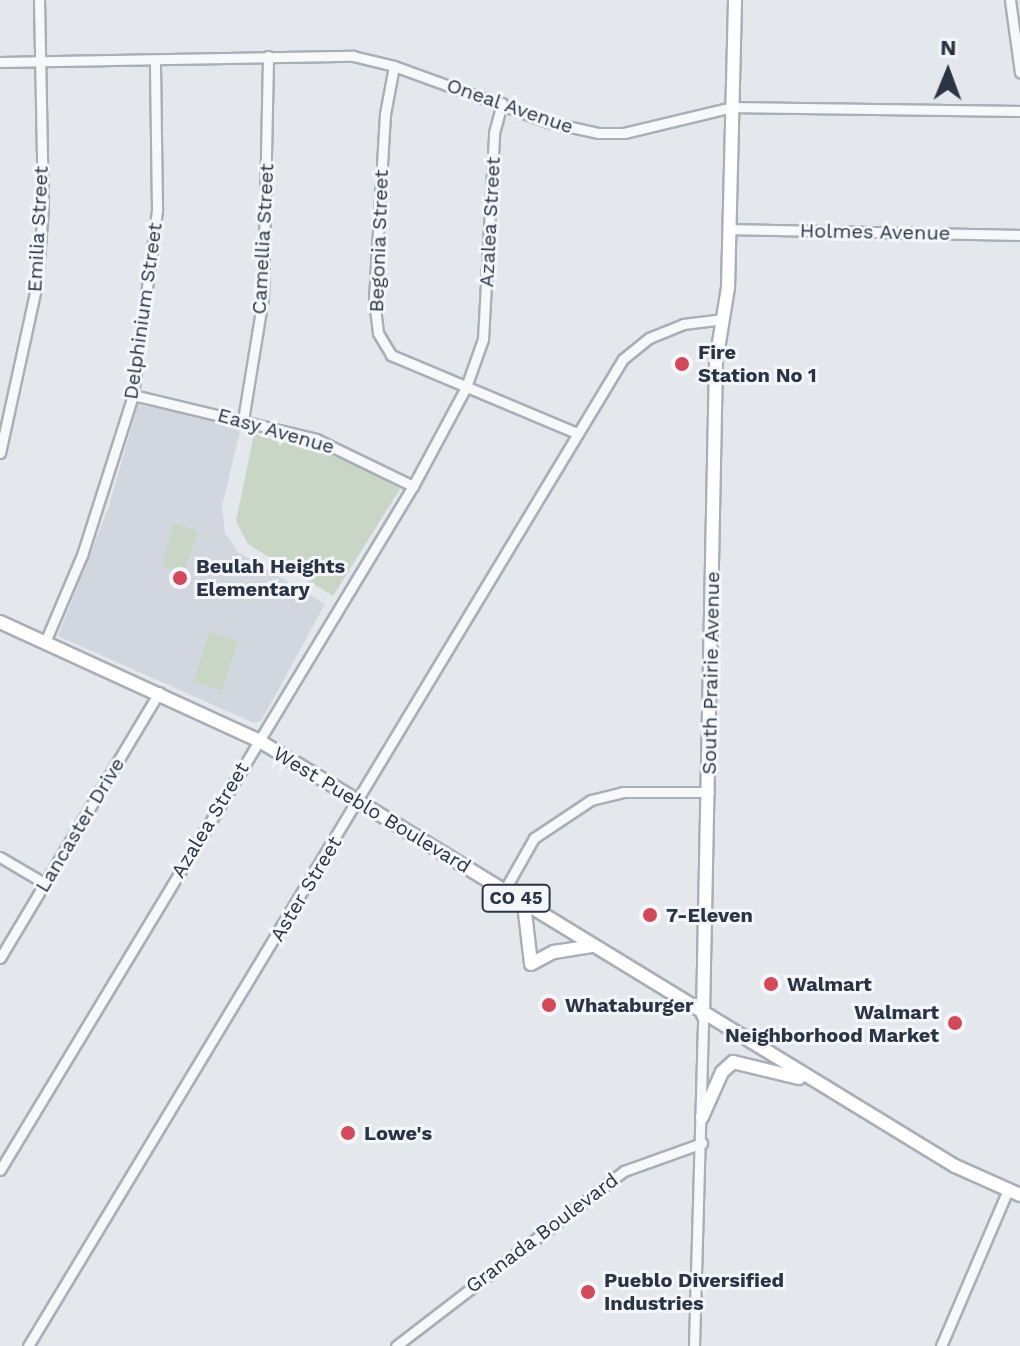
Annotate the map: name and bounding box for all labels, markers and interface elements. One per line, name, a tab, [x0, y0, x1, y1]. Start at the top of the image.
north arrow	[908, 32, 988, 112]
text: N	[940, 35, 957, 60]
street label: Oneal Avenue	[443, 73, 577, 139]
street label: Azalea Street	[475, 156, 505, 288]
street label: Camellia Street	[247, 163, 279, 315]
street label: Emilia Street	[23, 165, 53, 293]
street label: Begonia Street	[365, 169, 393, 313]
street label: Holmes Avenue	[799, 219, 951, 245]
street label: Delphinium Street	[119, 221, 167, 401]
place label: Fire Station No 1	[698, 340, 817, 387]
marker: Fire Station No 1	[673, 355, 691, 373]
street label: Easy Avenue	[214, 403, 338, 459]
place label: Beulah Heights Elementary	[196, 554, 345, 601]
marker: Beulah Heights Elementary	[171, 569, 189, 587]
street label: South Prairie Avenue	[697, 571, 725, 775]
street label: West Pueblo Boulevard	[269, 742, 475, 878]
street label: Lancaster Drive	[30, 753, 130, 897]
street label: Azalea Street	[166, 758, 254, 882]
street label: Aster Street	[265, 832, 347, 946]
road number: CO 45	[480, 884, 552, 912]
place label: 7-Eleven	[666, 903, 753, 927]
marker: 7-Eleven	[641, 906, 659, 924]
place label: Walmart	[787, 972, 872, 996]
marker: Walmart	[762, 975, 780, 993]
place label: Whataburger	[565, 993, 694, 1017]
marker: Whataburger	[540, 996, 558, 1014]
place label: Walmart Neighborhood Market	[725, 1000, 939, 1047]
marker: Walmart Neighborhood Market	[946, 1014, 964, 1032]
place label: Lowe's	[364, 1121, 432, 1145]
marker: Lowe's	[339, 1124, 357, 1142]
street label: Granada Boulevard	[461, 1168, 623, 1298]
place label: Pueblo Diversified Industries	[604, 1268, 784, 1315]
marker: Pueblo Diversified Industries	[579, 1283, 597, 1301]

